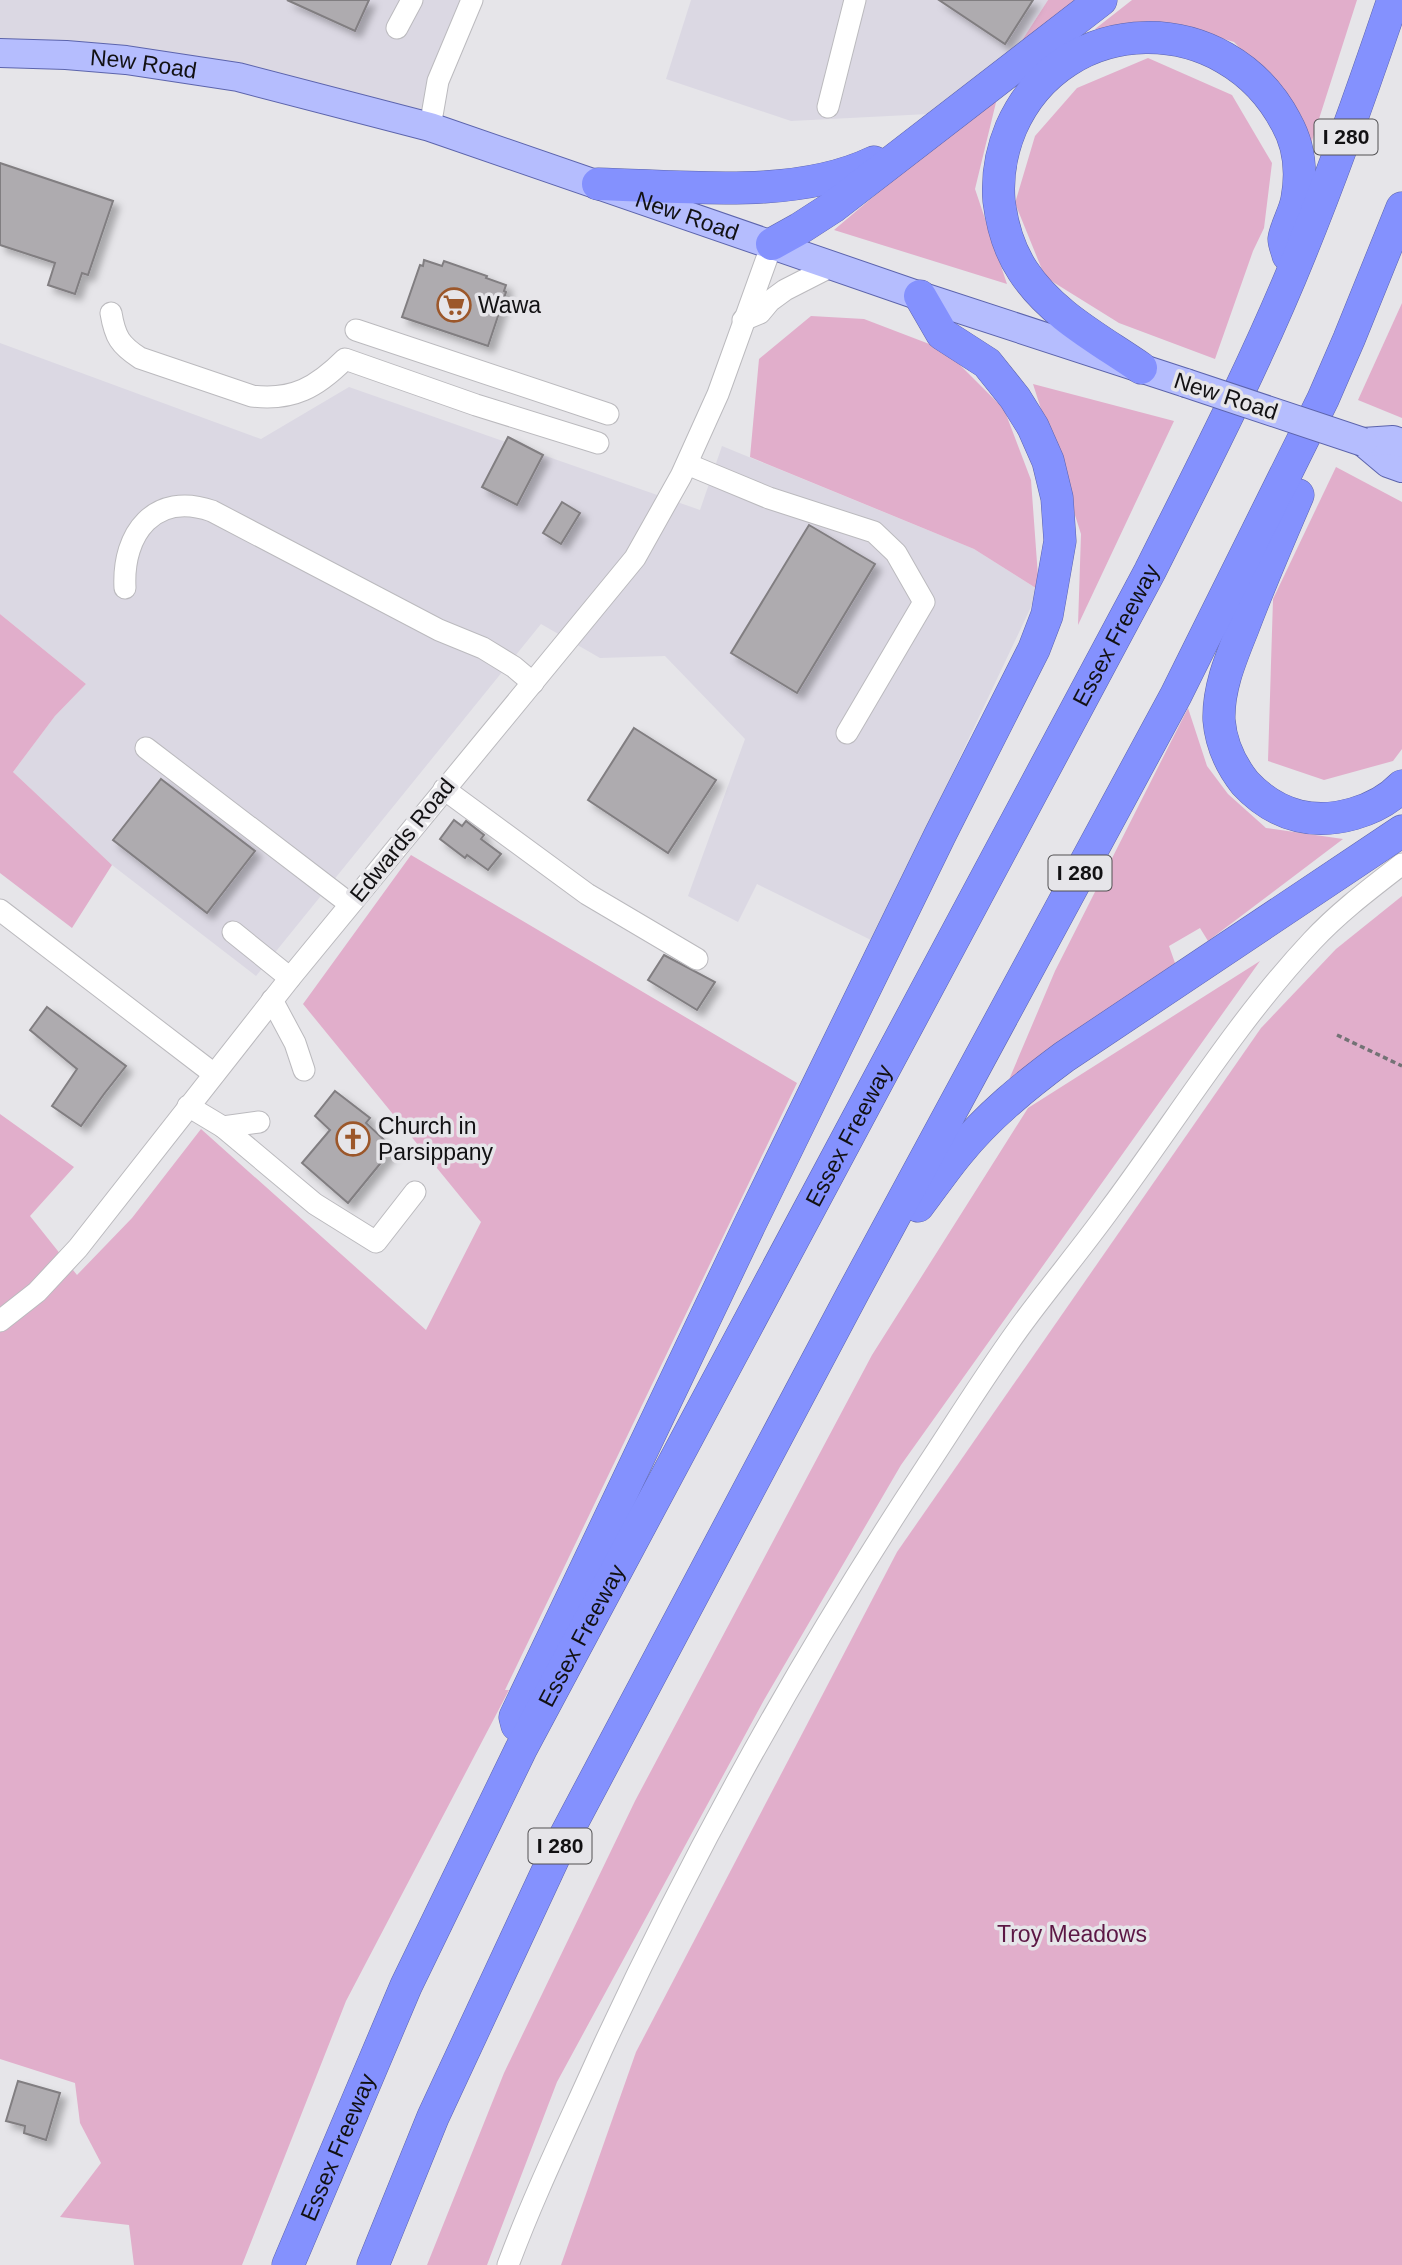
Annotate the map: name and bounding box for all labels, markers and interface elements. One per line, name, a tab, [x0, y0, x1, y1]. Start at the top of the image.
street label: New Road	[89, 44, 199, 84]
road number: I 280	[1314, 120, 1378, 154]
street label: New Road	[632, 186, 742, 246]
supermarket icon: Wawa	[435, 286, 473, 324]
place label: Wawa	[478, 292, 541, 318]
street label: New Road	[1171, 367, 1281, 425]
street label: Essex Freeway	[1067, 559, 1164, 711]
street label: Edwards Road	[344, 773, 460, 907]
road number: I 280	[1048, 856, 1112, 890]
street label: Essex Freeway	[800, 1059, 897, 1211]
place label: Church in Parsippany	[378, 1113, 494, 1165]
church icon: Church in Parsippany	[334, 1120, 372, 1158]
street label: Essex Freeway	[533, 1560, 630, 1711]
road number: I 280	[528, 1828, 592, 1864]
park label: Troy Meadows	[997, 1921, 1147, 1947]
street label: Essex Freeway	[295, 2069, 381, 2225]

